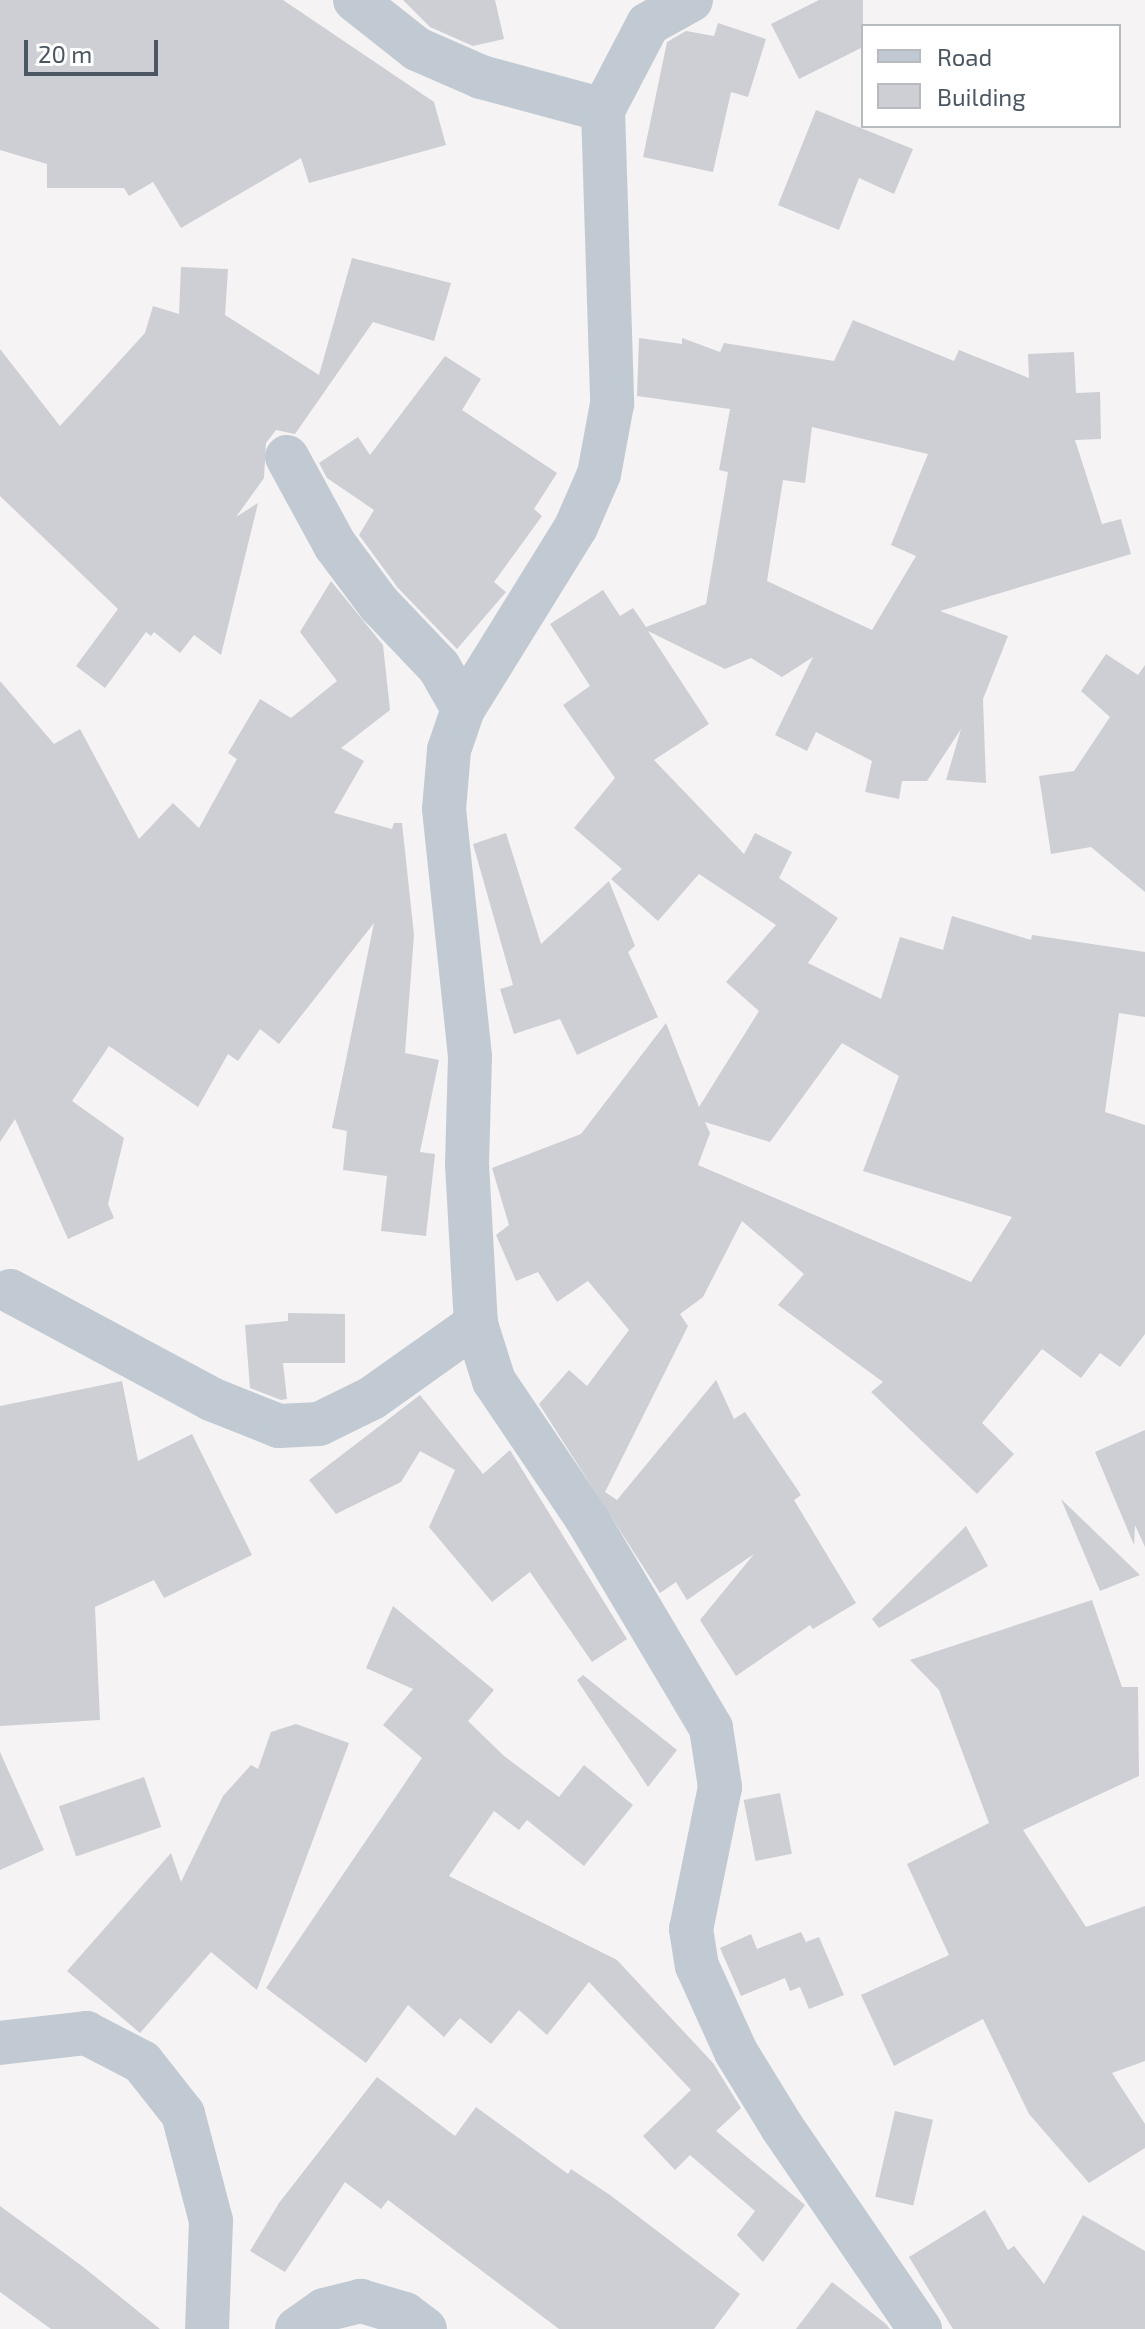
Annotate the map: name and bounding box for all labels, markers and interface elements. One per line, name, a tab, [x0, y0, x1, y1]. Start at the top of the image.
scale bar	[28, 24, 162, 74]
legend	[861, 24, 1121, 128]
text: 20 m	[38, 39, 92, 68]
text: Road	[937, 42, 992, 71]
text: Building	[937, 82, 1026, 111]

